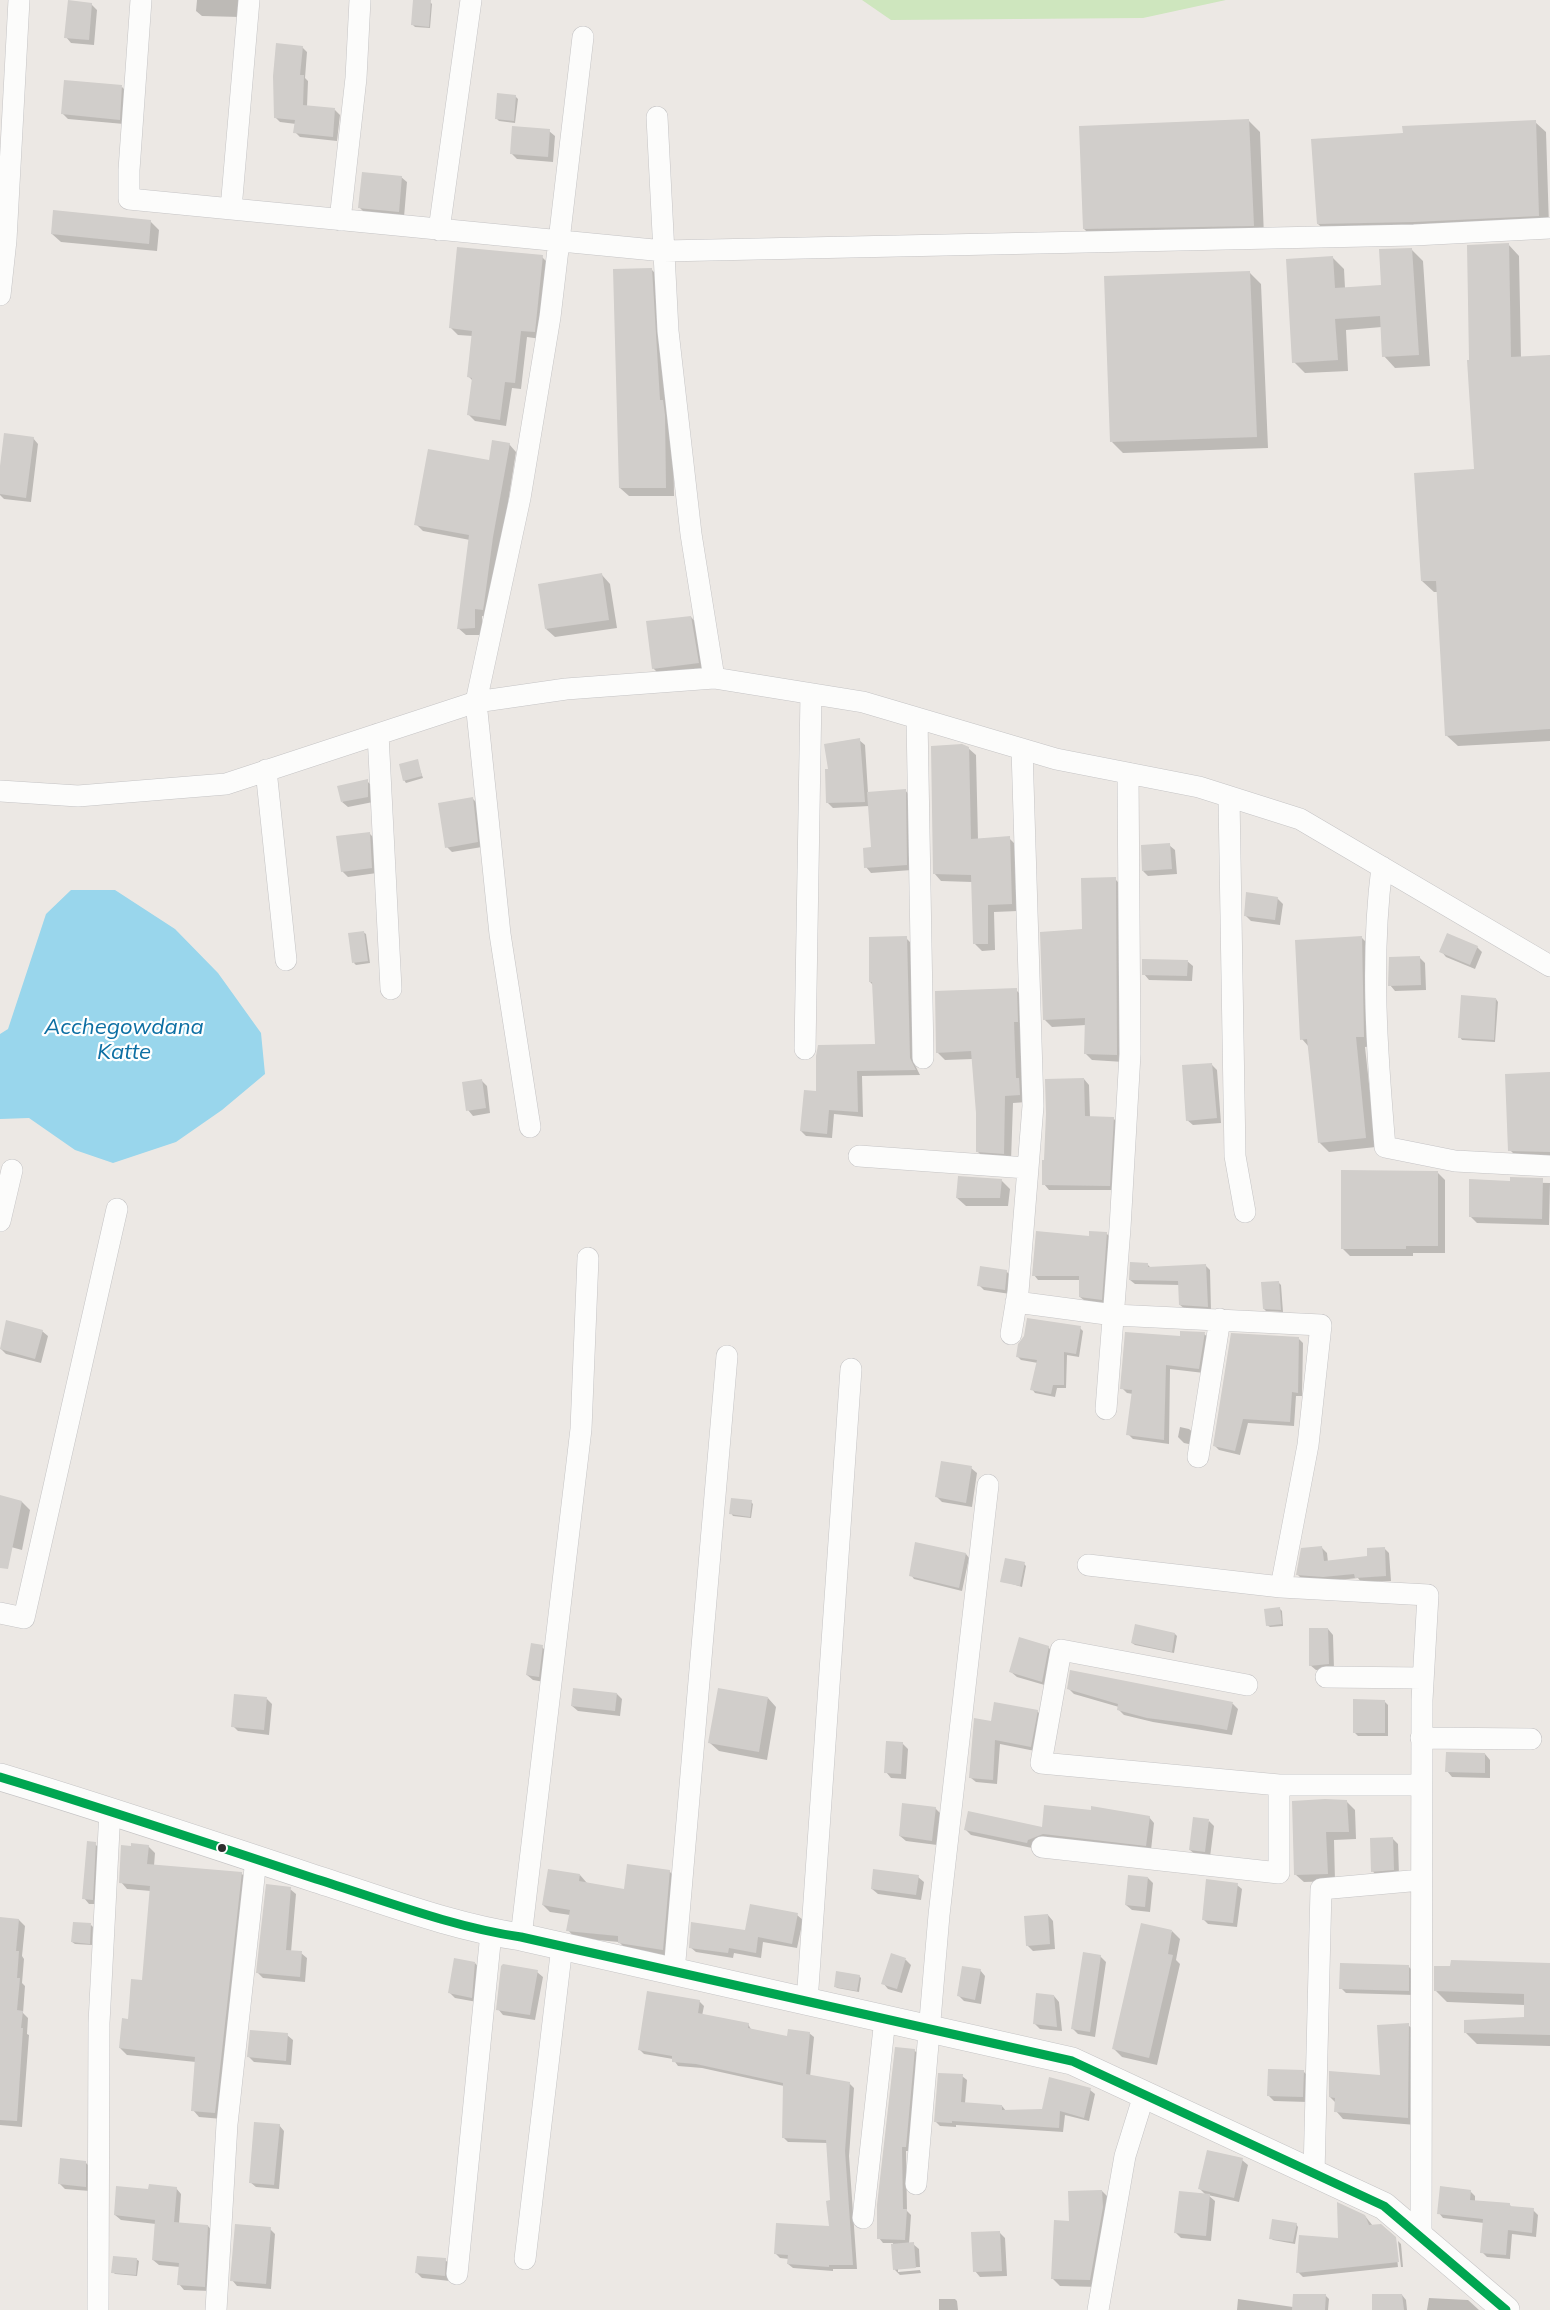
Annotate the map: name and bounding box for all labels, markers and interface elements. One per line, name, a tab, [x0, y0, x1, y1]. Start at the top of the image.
water label: Acchegowdana Katte	[44, 1014, 204, 1066]
unlabelled marker	[216, 1842, 228, 1854]

